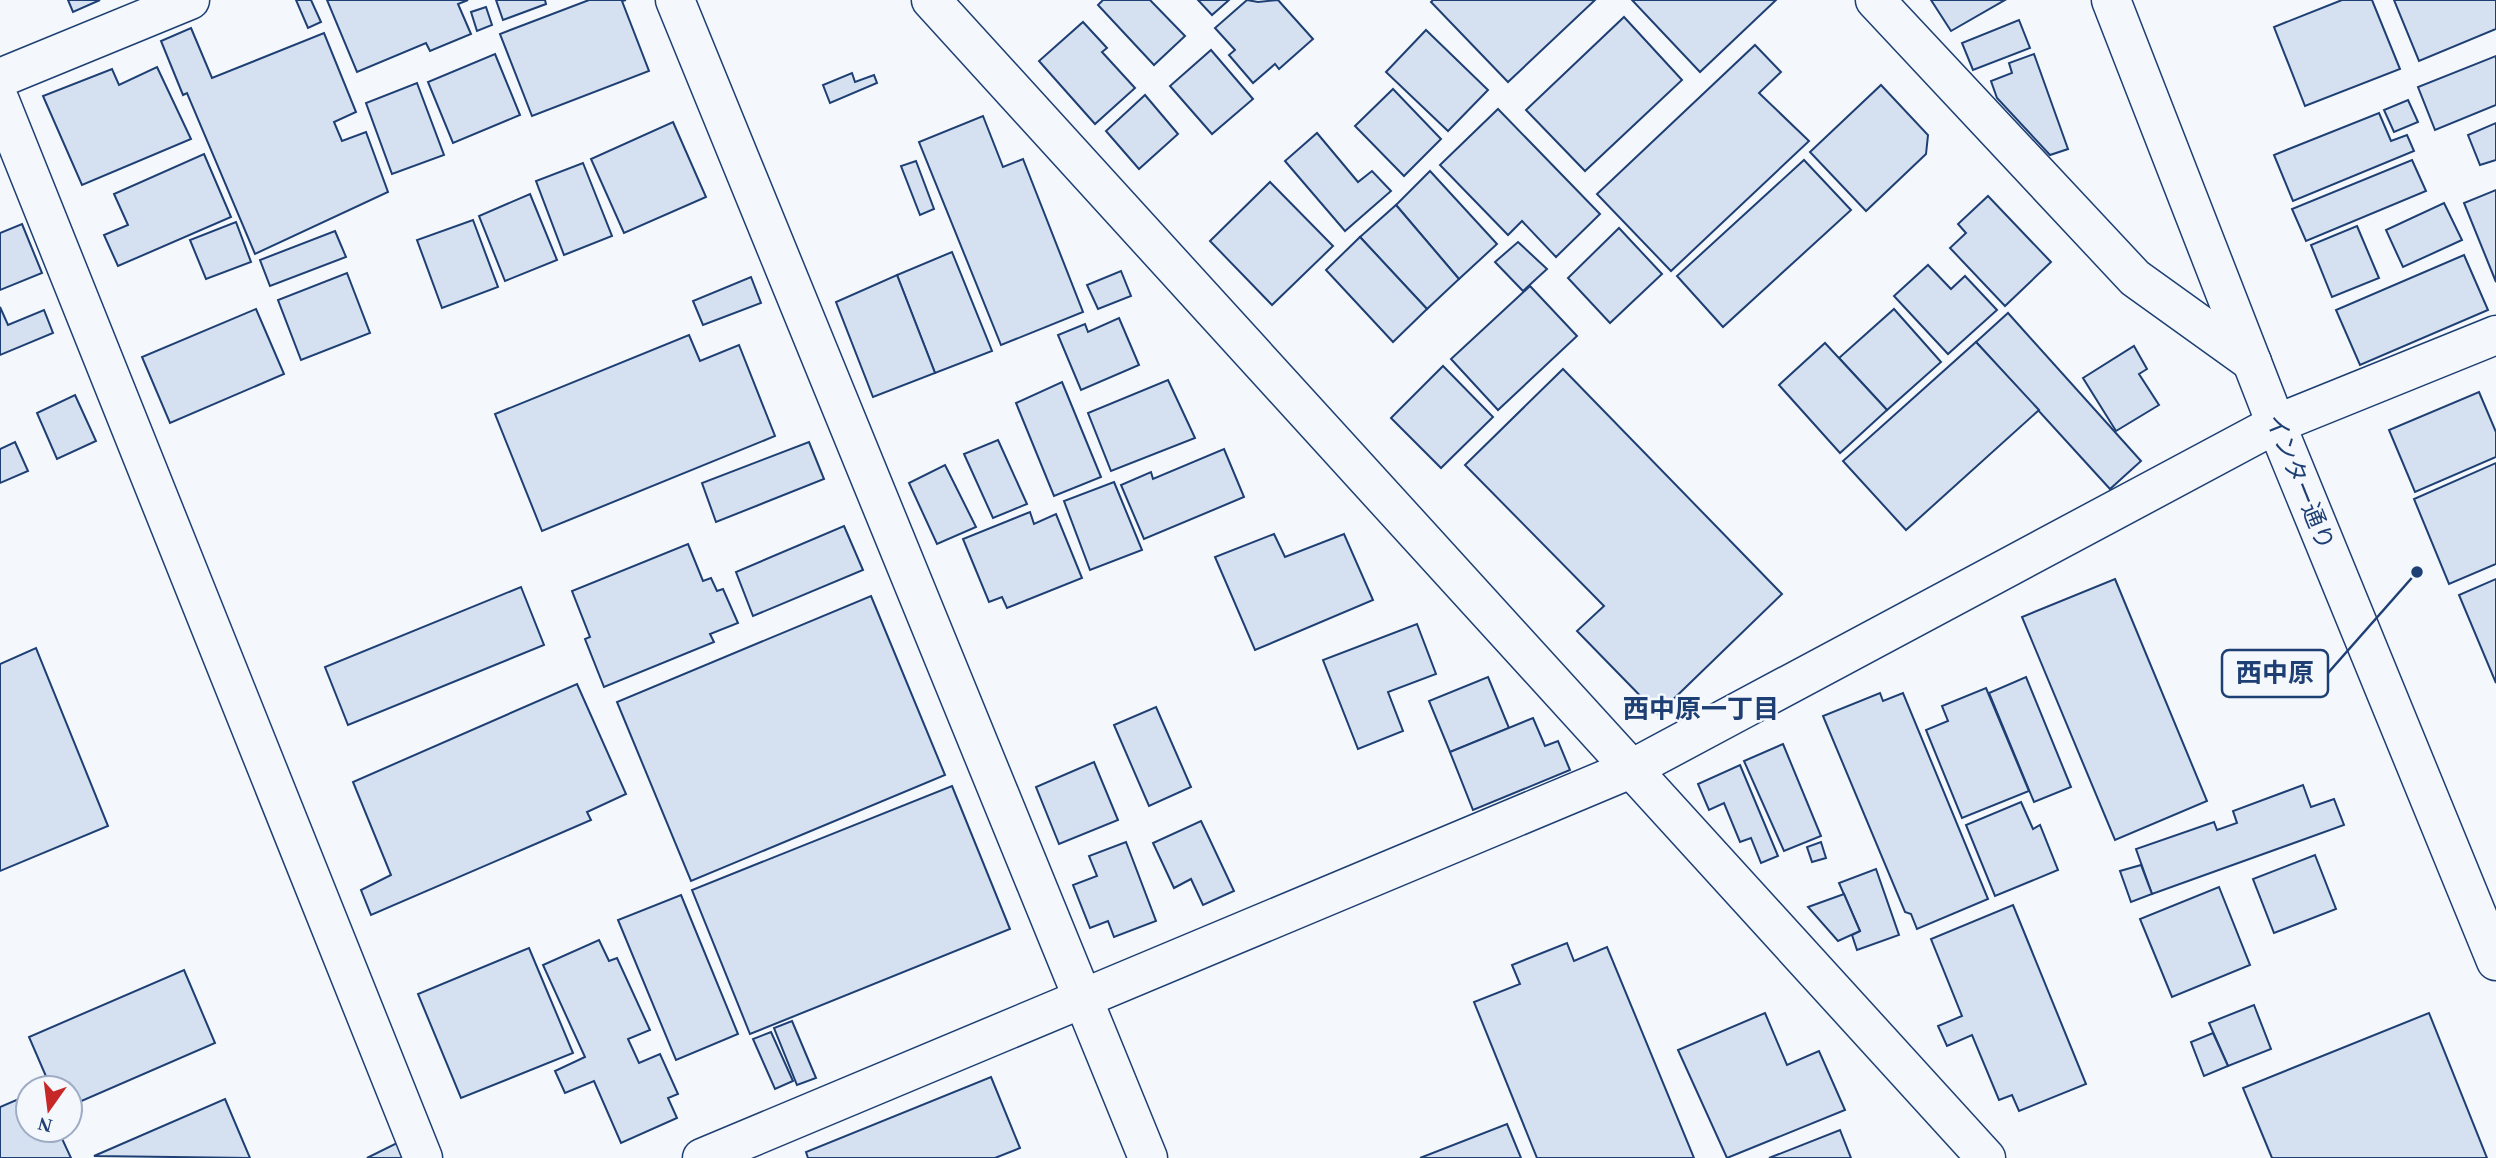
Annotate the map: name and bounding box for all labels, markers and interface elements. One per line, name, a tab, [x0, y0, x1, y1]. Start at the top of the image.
street label: インター通り	[2261, 410, 2339, 554]
callout: 西中原	[2222, 650, 2328, 697]
text: 西中原	[2236, 659, 2314, 688]
district label: 西中原一丁目	[1623, 695, 1779, 724]
north arrow	[14, 1074, 84, 1144]
text: N	[36, 1113, 54, 1137]

